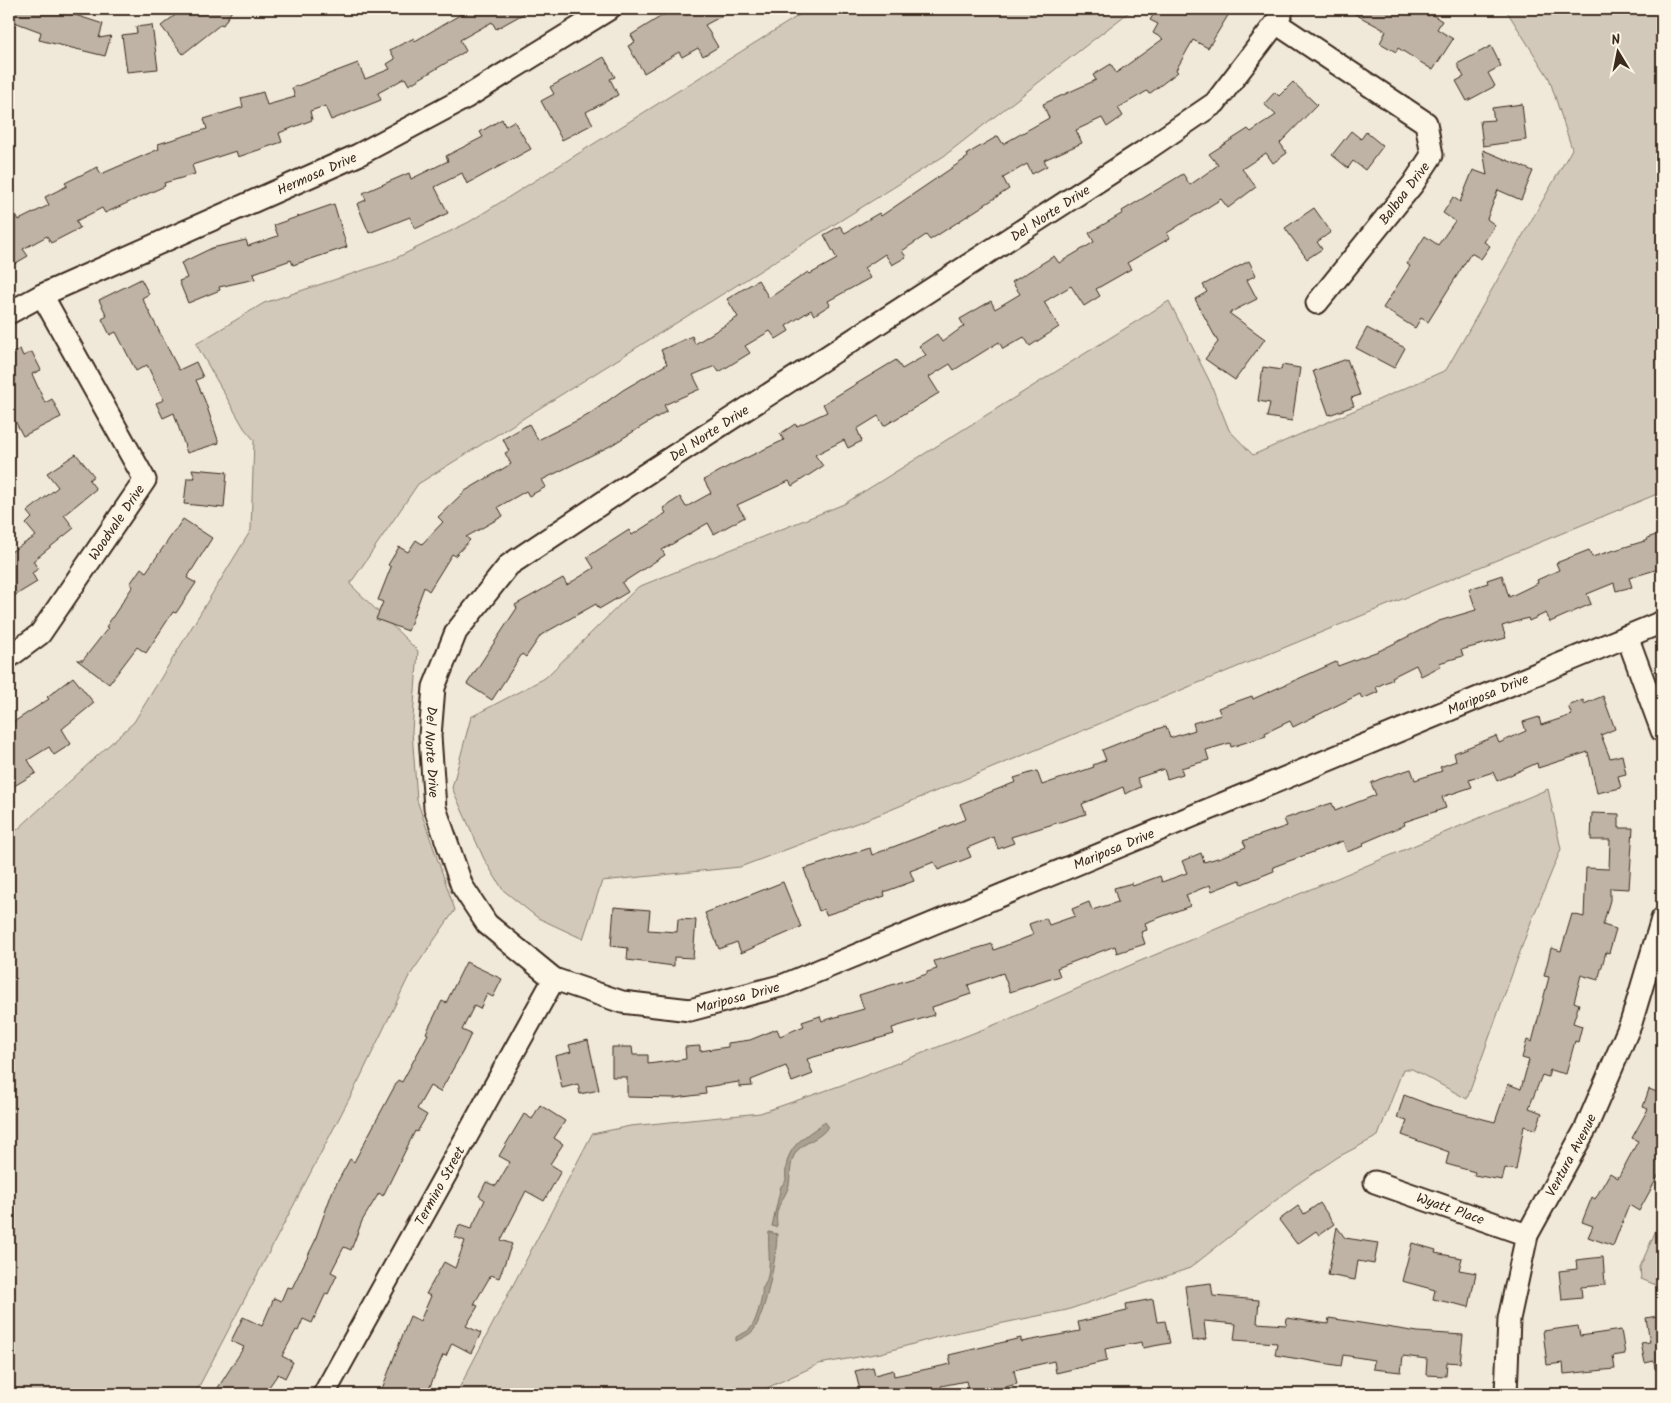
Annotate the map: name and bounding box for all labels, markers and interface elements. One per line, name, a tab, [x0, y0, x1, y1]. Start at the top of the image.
north arrow	[1594, 28, 1644, 78]
text: N	[1610, 29, 1622, 52]
street label: Hermosa Drive	[274, 147, 361, 202]
street label: Balboa Drive	[1374, 157, 1436, 230]
street label: Del Norte Drive	[1006, 179, 1095, 248]
street label: Del Norte Drive	[665, 399, 754, 468]
street label: Woodvale Drive	[83, 480, 151, 565]
street label: Mariposa Drive	[1444, 668, 1533, 721]
street label: Del Norte Drive	[418, 706, 444, 799]
street label: Mariposa Drive	[1070, 823, 1159, 876]
street label: Mariposa Drive	[693, 976, 783, 1020]
street label: Ventura Avenue	[1540, 1110, 1603, 1201]
street label: Termino Street	[409, 1142, 471, 1230]
street label: Wyatt Place	[1413, 1187, 1488, 1232]

